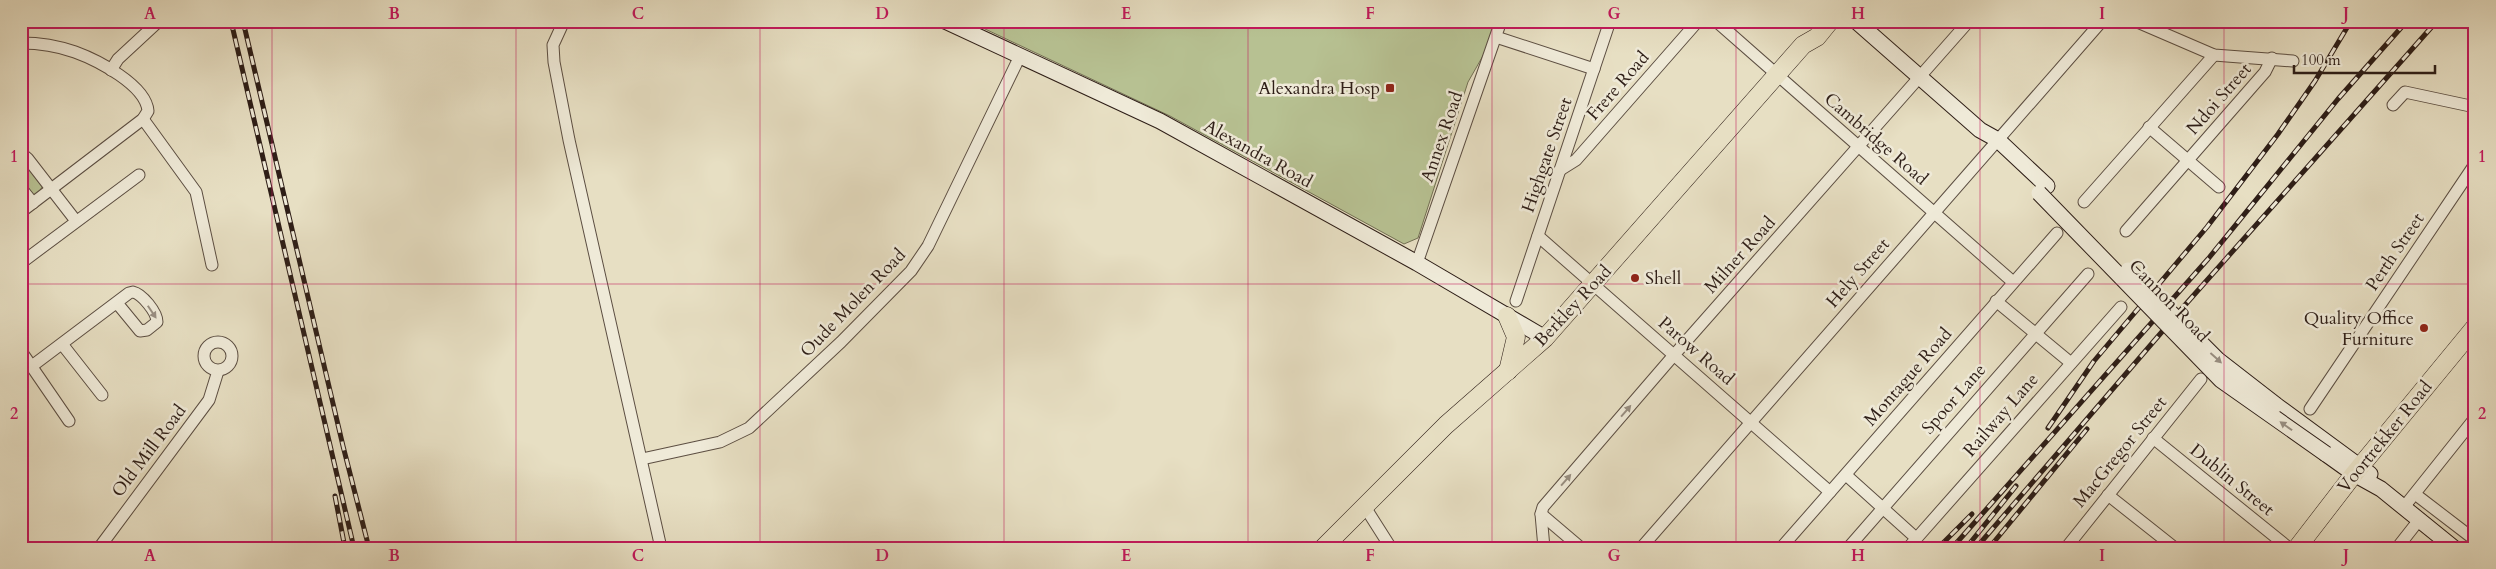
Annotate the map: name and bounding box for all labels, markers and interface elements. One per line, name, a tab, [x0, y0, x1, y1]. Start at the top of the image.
text: A	[144, 3, 156, 25]
text: B	[388, 3, 400, 25]
text: C	[632, 3, 644, 25]
text: D	[875, 3, 889, 25]
text: E	[1121, 3, 1131, 25]
text: F	[1365, 3, 1375, 25]
text: G	[1607, 3, 1621, 25]
text: H	[1851, 3, 1865, 25]
text: I	[2099, 3, 2105, 25]
text: J	[2341, 3, 2349, 25]
scale bar	[2294, 42, 2435, 74]
street label: Frere Road	[1581, 46, 1655, 126]
text: 100 m	[2301, 50, 2341, 70]
street label: Ndoi Street	[2181, 57, 2257, 140]
place label: Alexandra Hosp	[1258, 76, 1380, 101]
marker: Alexandra Hosp	[1384, 82, 1396, 94]
street label: Cambridge Road	[1819, 87, 1934, 191]
street label: Annex Road	[1415, 88, 1469, 186]
street label: Highgate Street	[1516, 94, 1578, 216]
street label: Alexandra Road	[1199, 114, 1317, 194]
text: 1	[10, 146, 18, 168]
text: 1	[2478, 146, 2486, 168]
street label: Perth Street	[2360, 208, 2430, 296]
street label: Milner Road	[1699, 211, 1782, 299]
street label: Hely Street	[1821, 232, 1896, 313]
street label: Oude Molen Road	[795, 243, 912, 363]
street label: Cannon Road	[2123, 254, 2215, 348]
street label: Berkley Road	[1529, 259, 1618, 352]
place label: Shell	[1645, 266, 1682, 291]
marker: Shell	[1629, 272, 1641, 284]
one-way arrow	[147, 305, 157, 318]
place label: Quality Office Furniture	[2304, 306, 2414, 352]
street label: Parow Road	[1652, 311, 1740, 391]
street label: Montague Road	[1858, 322, 1958, 432]
marker: Quality Office Furniture	[2418, 322, 2430, 334]
one-way arrow	[2209, 352, 2221, 364]
street label: Spoor Lane	[1916, 358, 1992, 440]
street label: Railway Lane	[1958, 368, 2044, 462]
street label: Voortrekker Road	[2332, 375, 2438, 499]
street label: MacGregor Street	[2067, 391, 2173, 513]
street label: Old Mill Road	[106, 399, 192, 502]
text: 2	[10, 403, 18, 425]
text: 2	[2478, 403, 2486, 425]
one-way arrow	[1620, 405, 1631, 418]
one-way arrow	[2279, 421, 2293, 431]
street label: Dublin Street	[2184, 438, 2280, 522]
one-way arrow	[1560, 475, 1572, 487]
text: A	[144, 545, 156, 567]
text: B	[388, 545, 400, 567]
text: C	[632, 545, 644, 567]
text: D	[875, 545, 889, 567]
text: E	[1121, 545, 1131, 567]
text: F	[1365, 545, 1375, 567]
text: G	[1607, 545, 1621, 567]
text: H	[1851, 545, 1865, 567]
text: I	[2099, 545, 2105, 567]
text: J	[2341, 545, 2349, 567]

